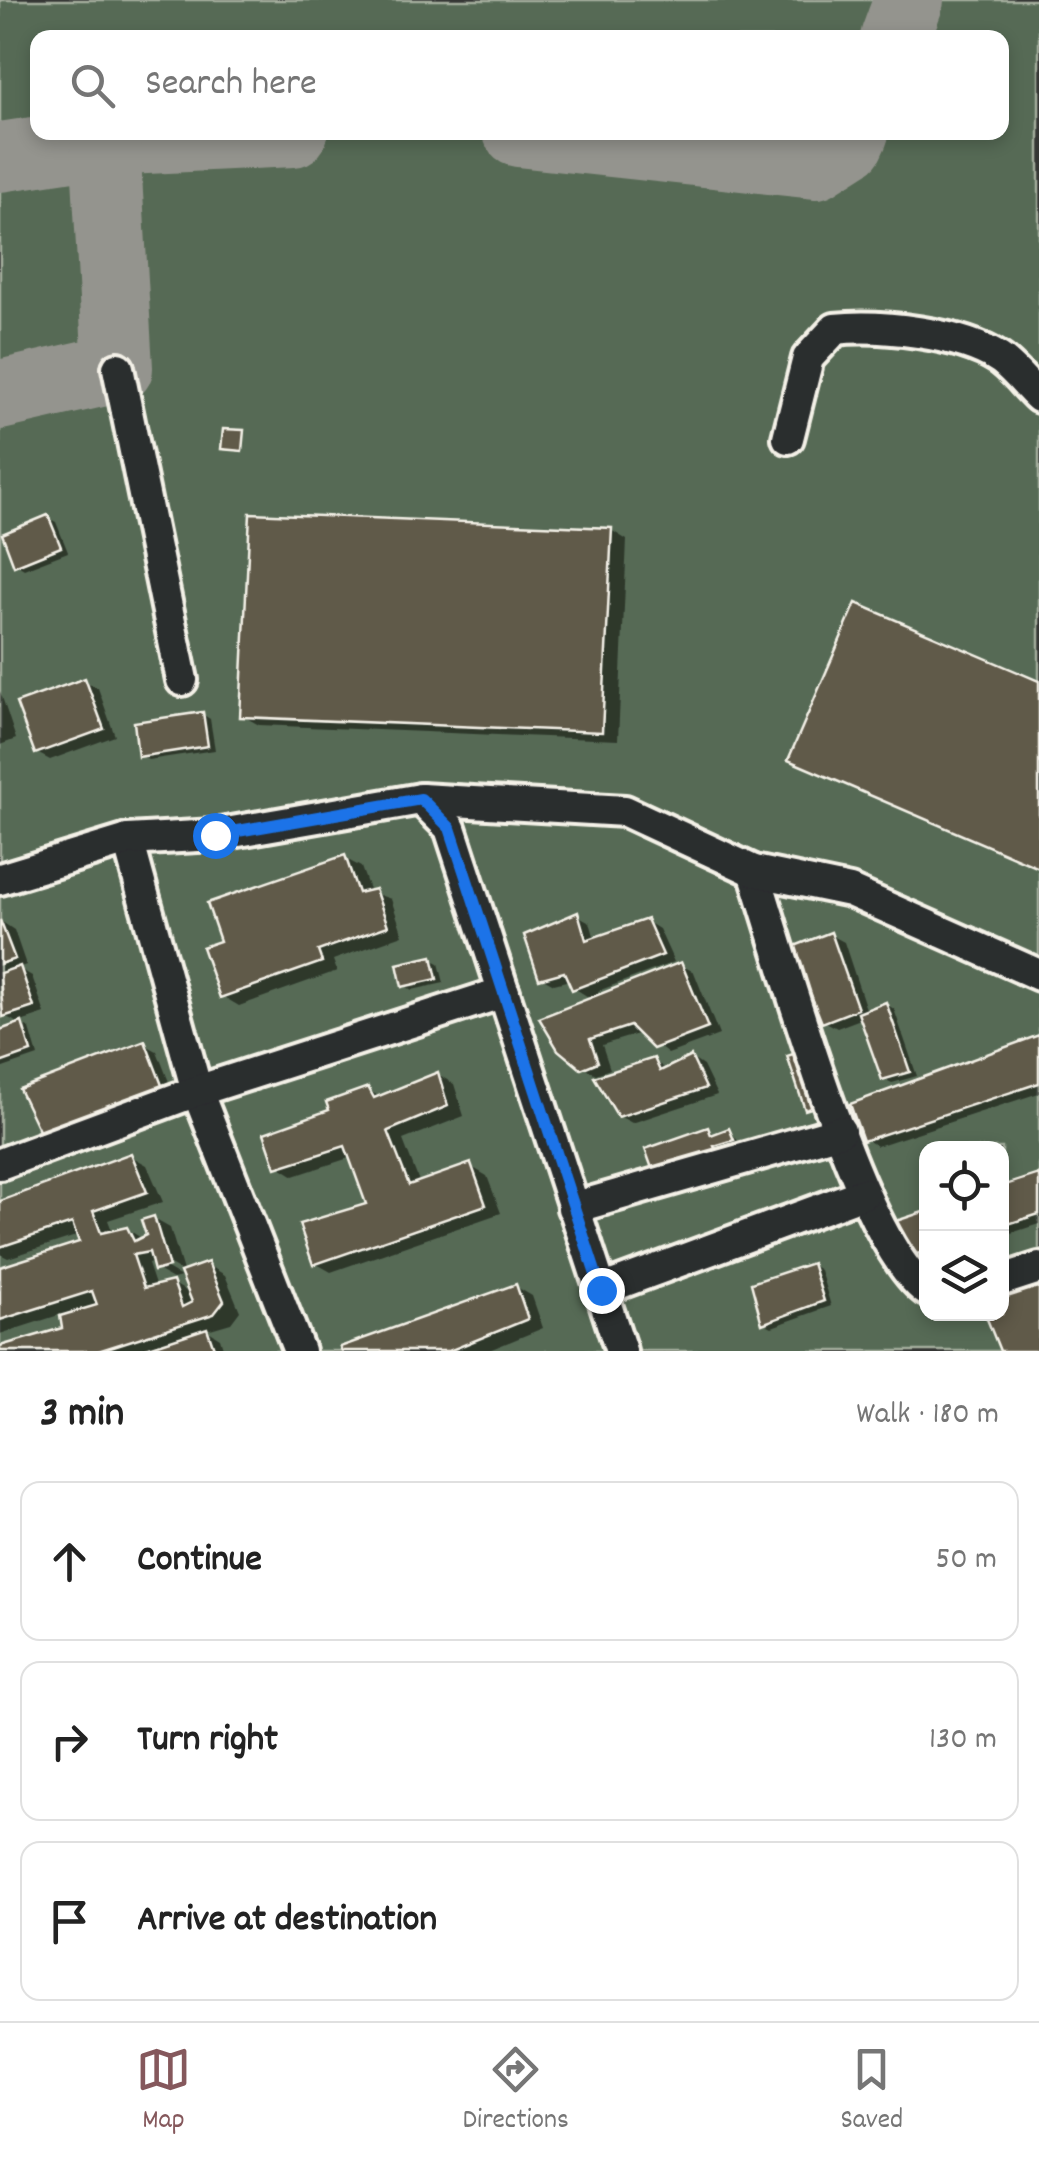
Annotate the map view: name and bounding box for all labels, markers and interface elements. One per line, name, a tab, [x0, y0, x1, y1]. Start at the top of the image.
search box	[30, 30, 1009, 140]
icon: search	[65, 58, 120, 113]
text: Search here	[145, 58, 317, 113]
route start	[193, 813, 239, 859]
map controls	[919, 1141, 1009, 1321]
button: locate	[919, 1141, 1009, 1231]
button: layers	[919, 1231, 1009, 1321]
route end	[579, 1268, 625, 1314]
text: 3 min	[40, 1386, 124, 1446]
text: Walk · 180 m	[856, 1393, 999, 1439]
icon: ahead	[42, 1534, 97, 1589]
text: Continue	[137, 1534, 262, 1589]
text: 50 m	[935, 1538, 997, 1584]
icon: right	[42, 1714, 97, 1769]
text: Turn right	[137, 1714, 278, 1769]
text: 130 m	[929, 1718, 997, 1764]
icon: arrive	[42, 1894, 97, 1949]
text: Arrive at destination	[137, 1894, 437, 1949]
tab: Map	[136, 2042, 191, 2142]
tab: Directions	[463, 2042, 569, 2142]
tab: Saved	[841, 2042, 903, 2142]

